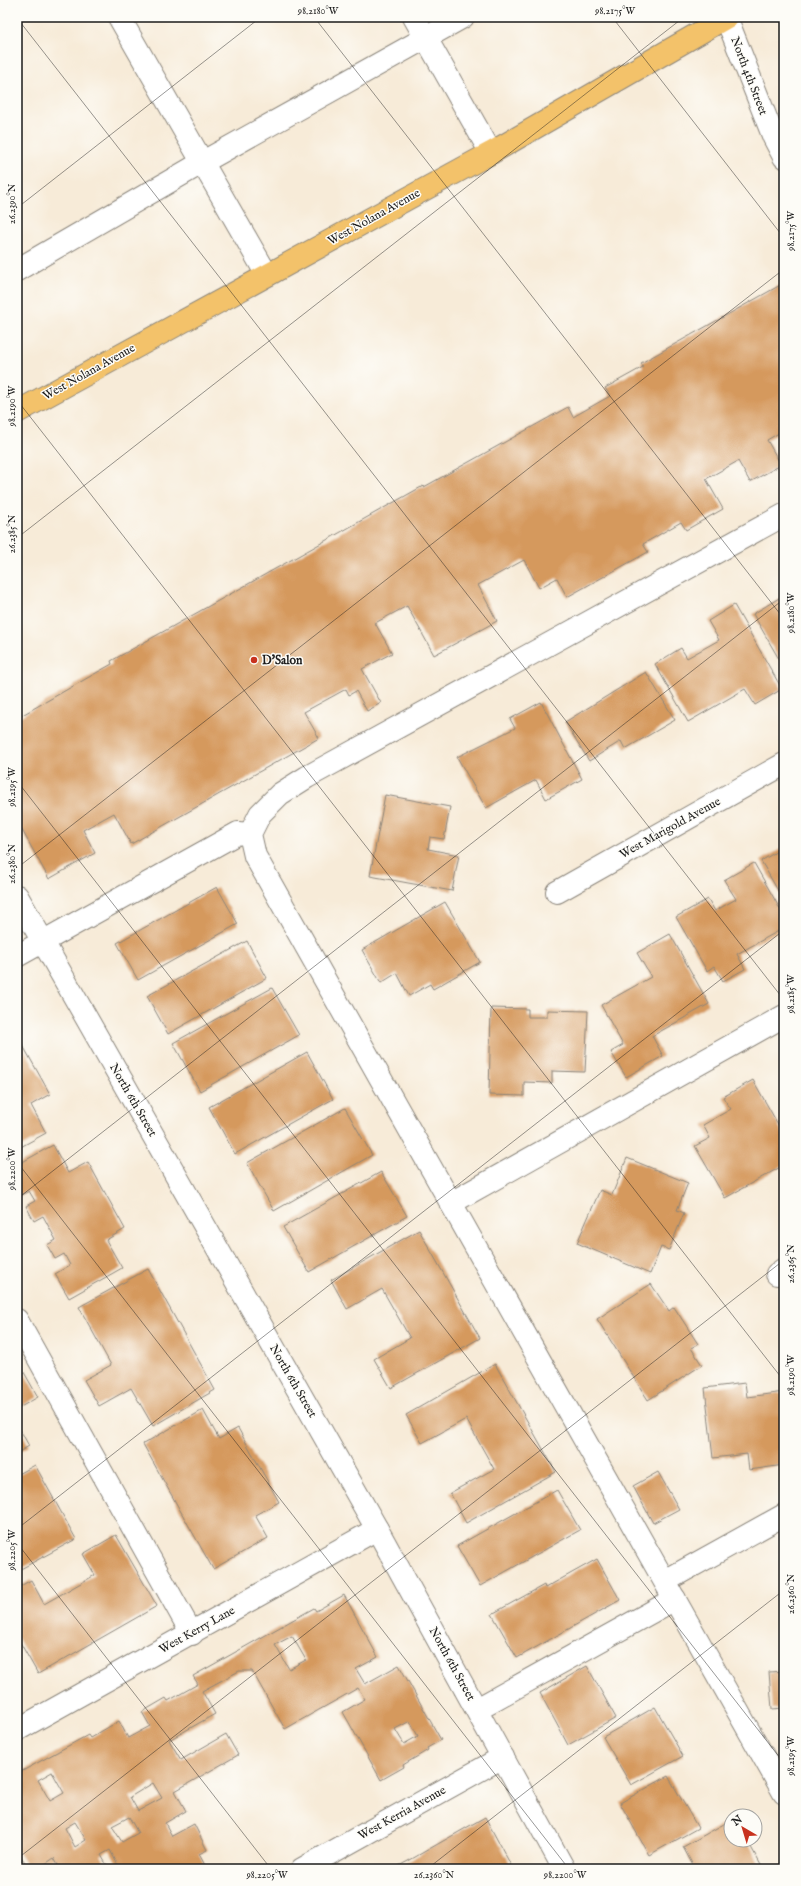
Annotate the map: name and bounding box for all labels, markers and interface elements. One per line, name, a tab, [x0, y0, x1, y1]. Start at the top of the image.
text: 98.2180°W	[297, 5, 339, 18]
text: 98.2175°W	[594, 5, 635, 18]
street label: North 4th Street	[727, 35, 771, 117]
text: 26.2390°N	[6, 183, 19, 224]
street label: West Nolana Avenue	[325, 185, 423, 249]
text: 98.2175°W	[785, 211, 798, 252]
street label: West Nolana Avenue	[40, 340, 138, 404]
text: 98.2190°W	[6, 385, 19, 427]
text: 26.2385°N	[6, 514, 19, 553]
text: 98.2180°W	[785, 592, 798, 634]
place label: D'Salon	[262, 653, 303, 668]
marker: D'Salon	[249, 655, 259, 665]
text: 98.2195°W	[6, 767, 19, 808]
street label: West Marigold Avenue	[617, 794, 724, 862]
text: 26.2380°N	[6, 844, 19, 884]
text: 98.2185°W	[785, 974, 798, 1015]
street label: North 6th Street	[106, 1061, 160, 1139]
text: 98.2200°W	[6, 1147, 19, 1191]
text: 26.2365°N	[785, 1244, 798, 1284]
street label: North 6th Street	[266, 1342, 320, 1420]
text: 98.2190°W	[785, 1354, 798, 1396]
text: 98.2205°W	[6, 1529, 19, 1572]
text: 26.2360°N	[785, 1573, 798, 1614]
street label: West Kerry Lane	[156, 1603, 238, 1657]
street label: North 6th Street	[426, 1624, 478, 1704]
text: 98.2195°W	[785, 1736, 798, 1777]
street label: West Kerria Avenue	[356, 1782, 449, 1843]
north arrow	[723, 1808, 763, 1848]
text: N	[729, 1812, 746, 1830]
text: 98.2205°W	[245, 1869, 288, 1882]
text: 26.2360°N	[414, 1869, 455, 1882]
text: 98.2200°W	[543, 1869, 587, 1882]

